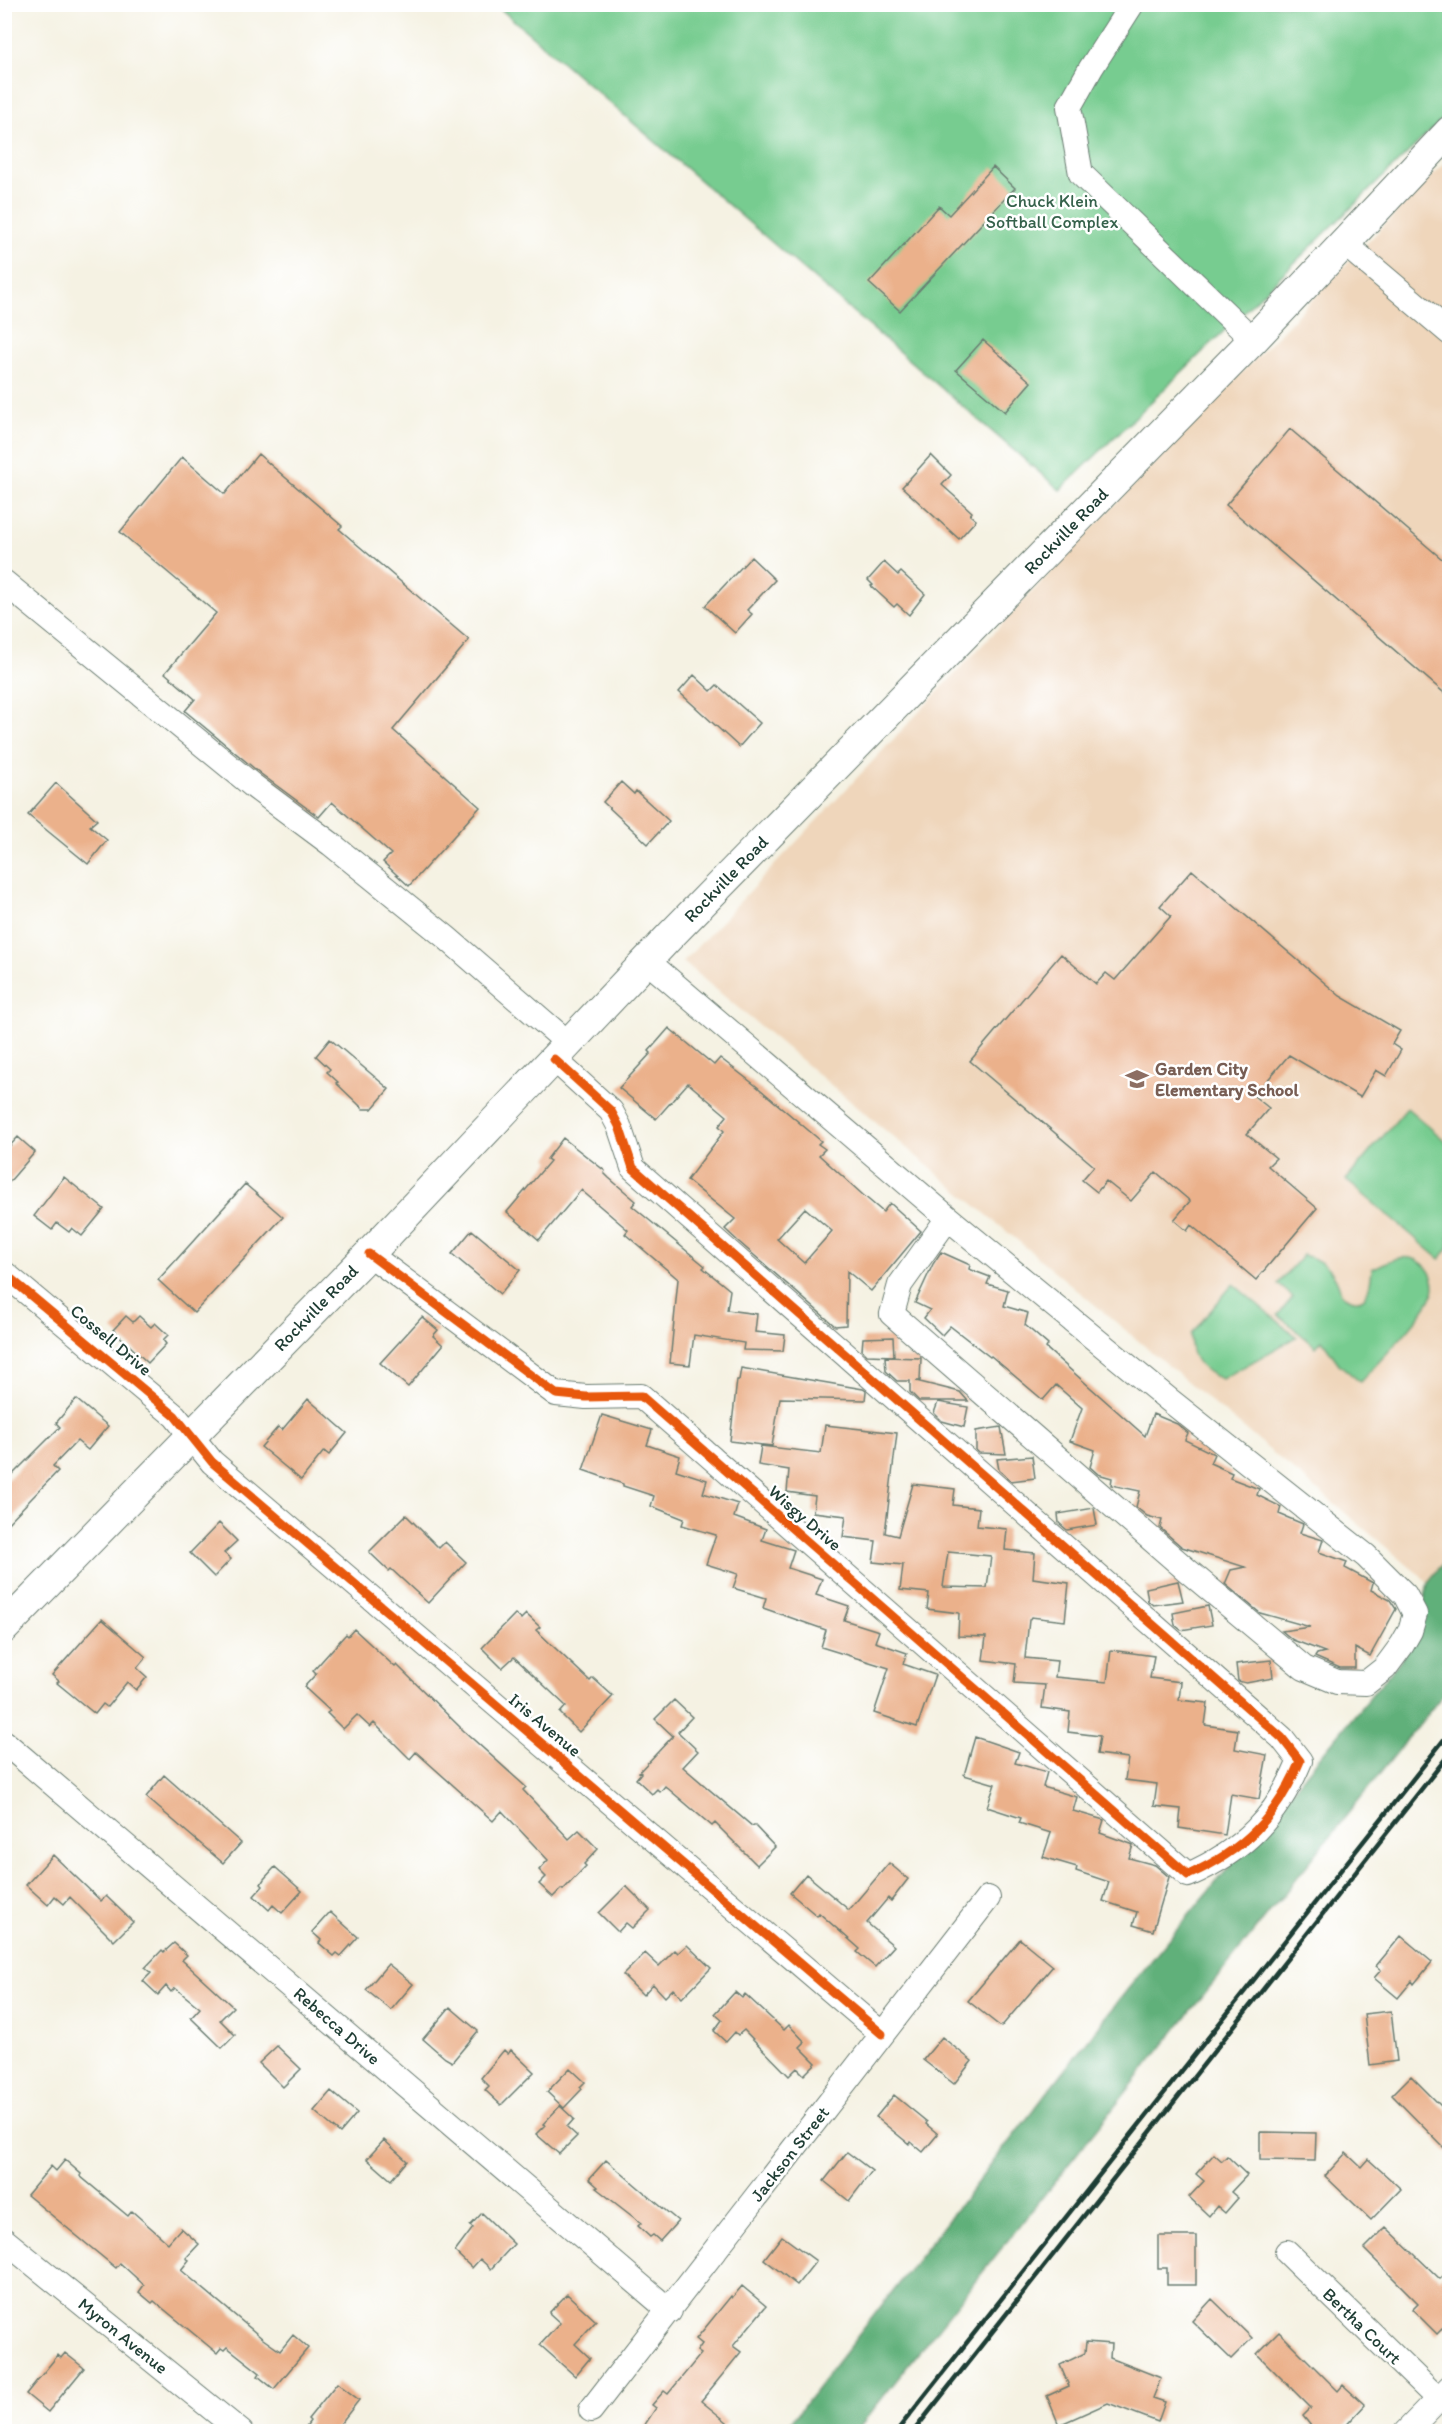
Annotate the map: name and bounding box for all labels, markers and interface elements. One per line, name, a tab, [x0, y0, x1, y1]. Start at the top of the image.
park label: Chuck Klein Softball Complex	[986, 190, 1118, 233]
street label: Rockville Road	[1019, 483, 1113, 579]
street label: Rockville Road	[679, 831, 773, 927]
place label: Garden City Elementary School	[1155, 1058, 1299, 1101]
school or university icon: Garden City Elementary School	[1124, 1066, 1150, 1092]
street label: Rockville Road	[269, 1260, 363, 1356]
street label: Cossell Drive	[66, 1299, 156, 1381]
street label: Wisgy Drive	[764, 1480, 846, 1556]
street label: Iris Avenue	[504, 1688, 586, 1762]
street label: Rebecca Drive	[289, 1982, 385, 2070]
street label: Jackson Street	[746, 2102, 834, 2206]
street label: Bertha Court	[1318, 2283, 1406, 2369]
street label: Myron Avenue	[74, 2293, 172, 2379]

